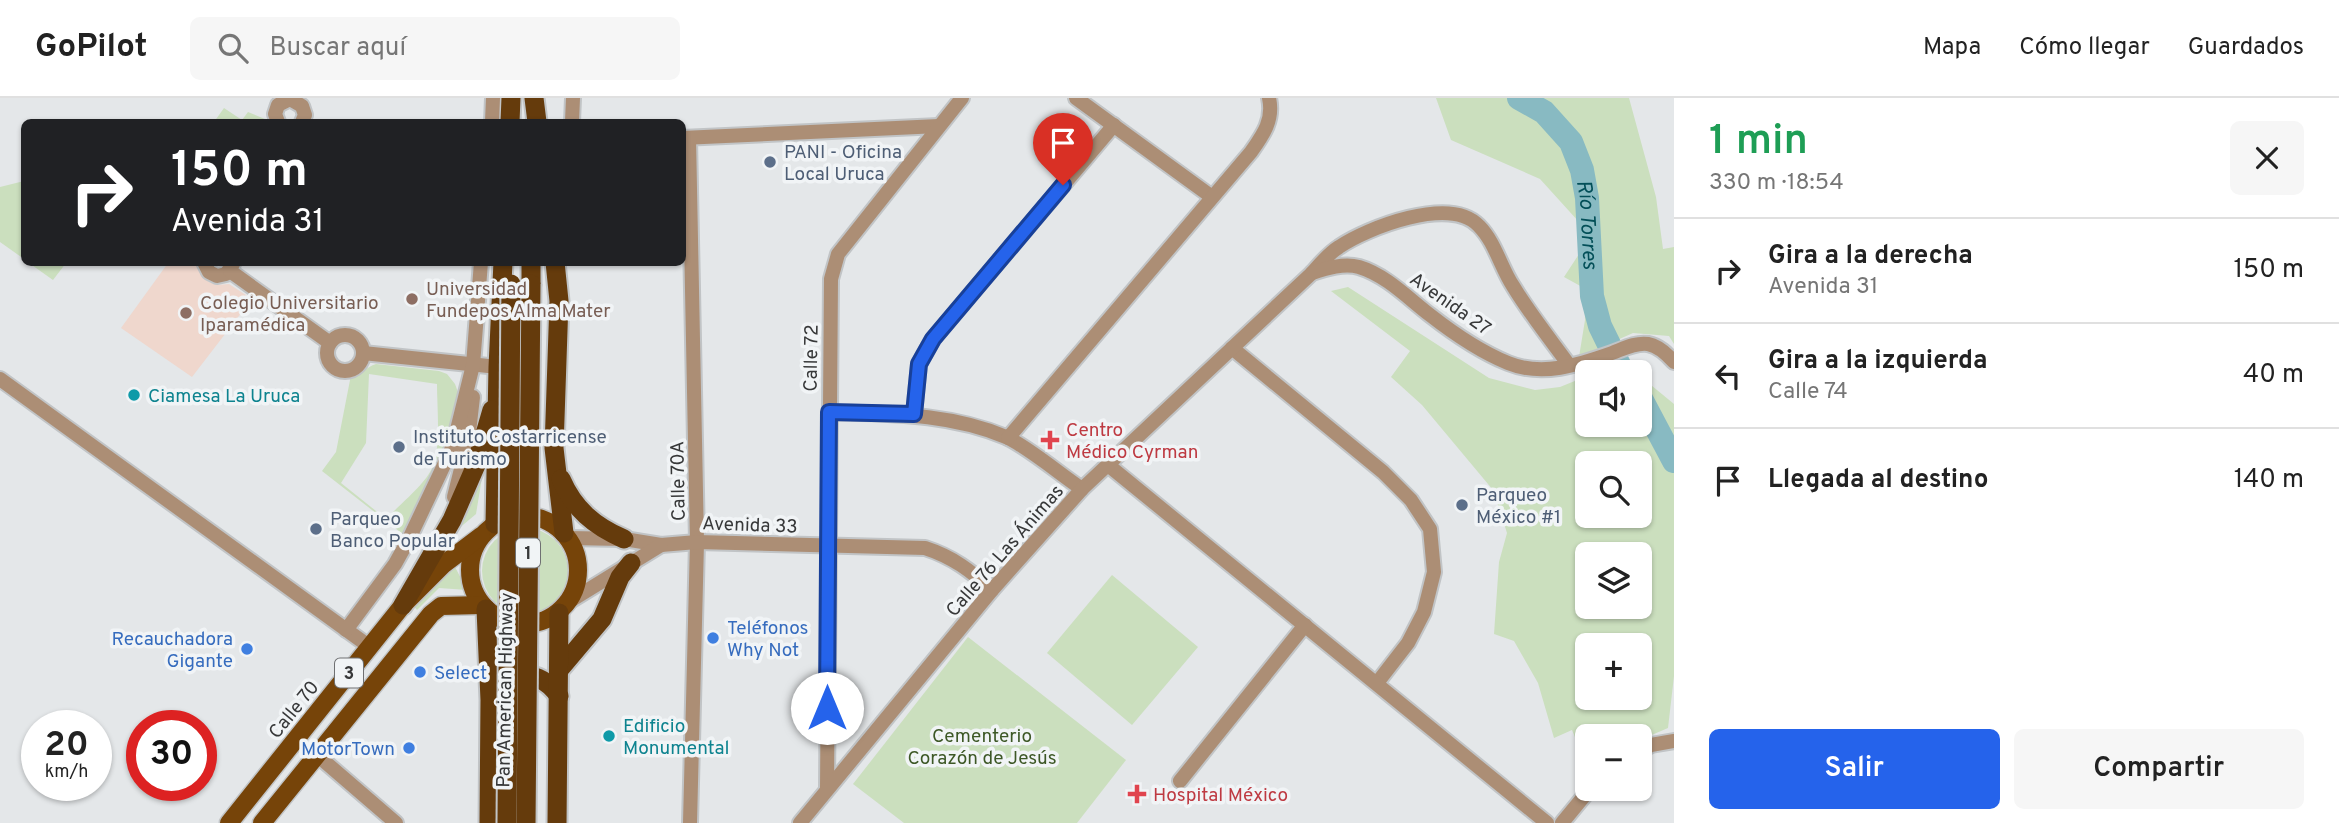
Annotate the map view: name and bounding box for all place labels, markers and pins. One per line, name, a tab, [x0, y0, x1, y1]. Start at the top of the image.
pin	[1033, 113, 1093, 185]
place label: PANI - Oficina Local Uruca	[784, 141, 902, 187]
marker: PANI - Oficina Local Uruca	[762, 154, 778, 170]
place label: Universidad Fundepos Alma Mater	[426, 278, 611, 324]
marker: Universidad Fundepos Alma Mater	[404, 291, 420, 307]
place label: Colegio Universitario Iparamédica	[200, 292, 379, 338]
marker: Colegio Universitario Iparamédica	[178, 305, 194, 321]
place label: Ciamesa La Uruca	[148, 385, 300, 409]
marker: Ciamesa La Uruca	[126, 387, 142, 403]
place label: Centro Médico Cyrman	[1066, 419, 1199, 465]
place label: Instituto Costarricense de Turismo	[413, 426, 607, 472]
marker: Centro Médico Cyrman	[1040, 430, 1060, 450]
marker: Instituto Costarricense de Turismo	[391, 439, 407, 455]
place label: Parqueo México #1	[1476, 484, 1561, 530]
marker: Parqueo México #1	[1454, 497, 1470, 513]
place label: Parqueo Banco Popular	[330, 508, 456, 554]
marker: Parqueo Banco Popular	[308, 521, 324, 537]
place label: Teléfonos Why Not	[727, 617, 808, 663]
place label: Recauchadora Gigante	[112, 628, 233, 674]
marker: Teléfonos Why Not	[705, 630, 721, 646]
marker: Recauchadora Gigante	[239, 641, 255, 657]
place label: Select	[434, 662, 487, 686]
marker: Select	[412, 664, 428, 680]
place label: Edificio Monumental	[623, 715, 730, 761]
marker: Edificio Monumental	[601, 728, 617, 744]
place label: MotorTown	[301, 738, 395, 762]
marker: MotorTown	[401, 740, 417, 756]
marker: Hospital México	[1127, 784, 1147, 804]
place label: Hospital México	[1153, 784, 1288, 808]

